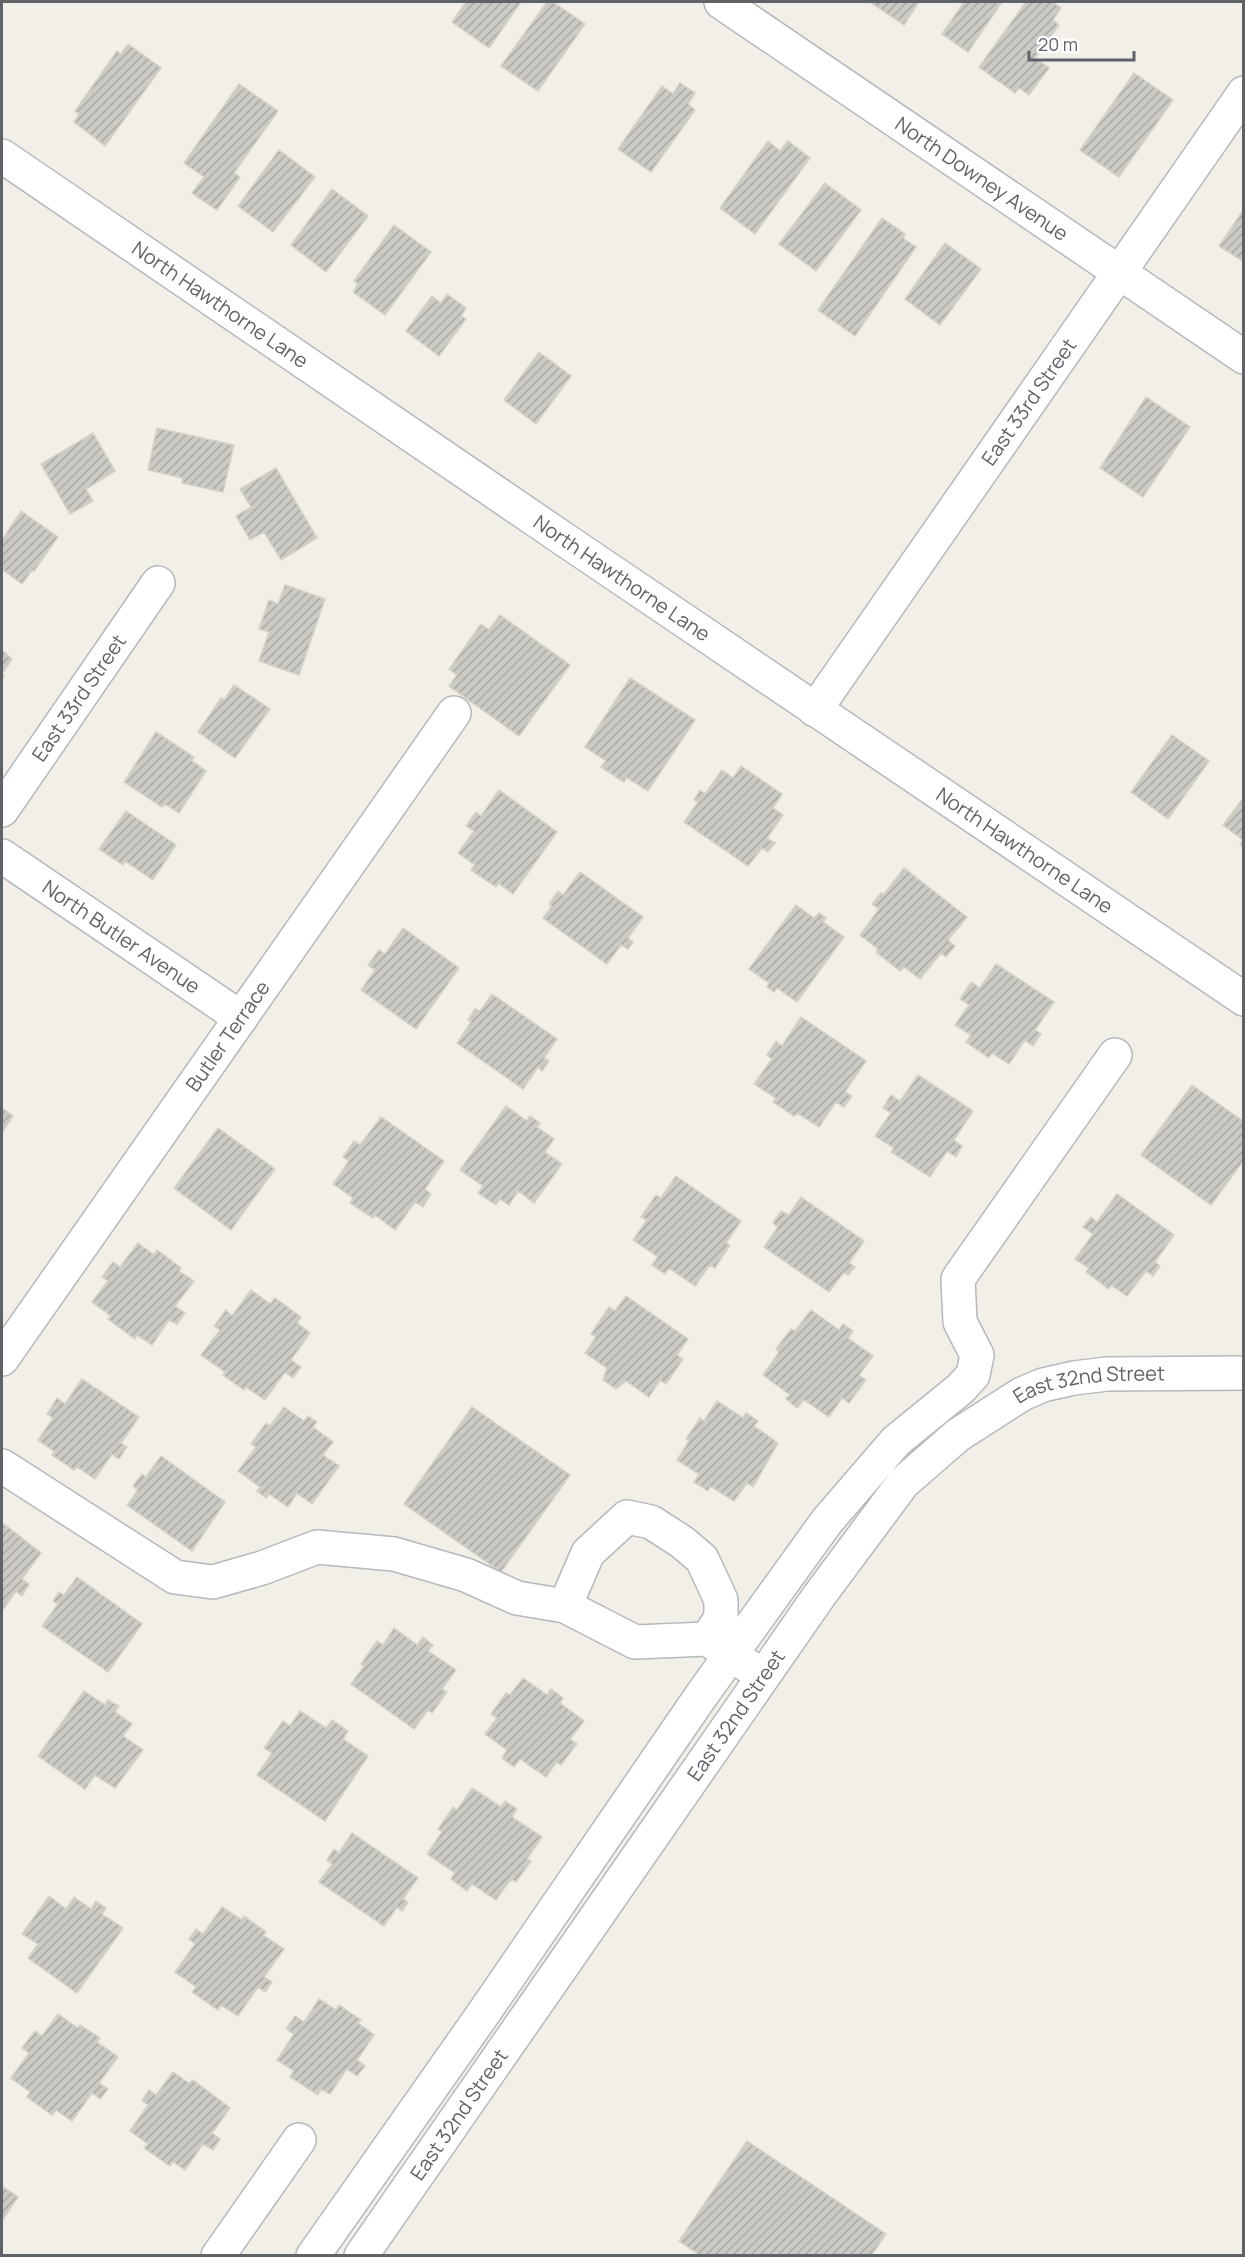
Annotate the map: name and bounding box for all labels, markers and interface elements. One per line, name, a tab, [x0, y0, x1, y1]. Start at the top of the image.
scale bar	[1029, 24, 1134, 62]
text: 20 m	[1038, 32, 1078, 56]
street label: North Downey Avenue	[890, 110, 1074, 247]
street label: North Hawthorne Lane	[127, 235, 314, 374]
street label: East 33rd Street	[975, 333, 1082, 471]
street label: North Hawthorne Lane	[528, 508, 716, 647]
street label: East 33rd Street	[25, 629, 132, 767]
street label: North Hawthorne Lane	[931, 781, 1118, 920]
street label: North Butler Avenue	[37, 873, 206, 999]
street label: Butler Terrace	[179, 975, 276, 1097]
street label: East 32nd Street	[1008, 1360, 1165, 1409]
street label: East 32nd Street	[681, 1644, 791, 1786]
street label: East 32nd Street	[404, 2043, 514, 2185]

